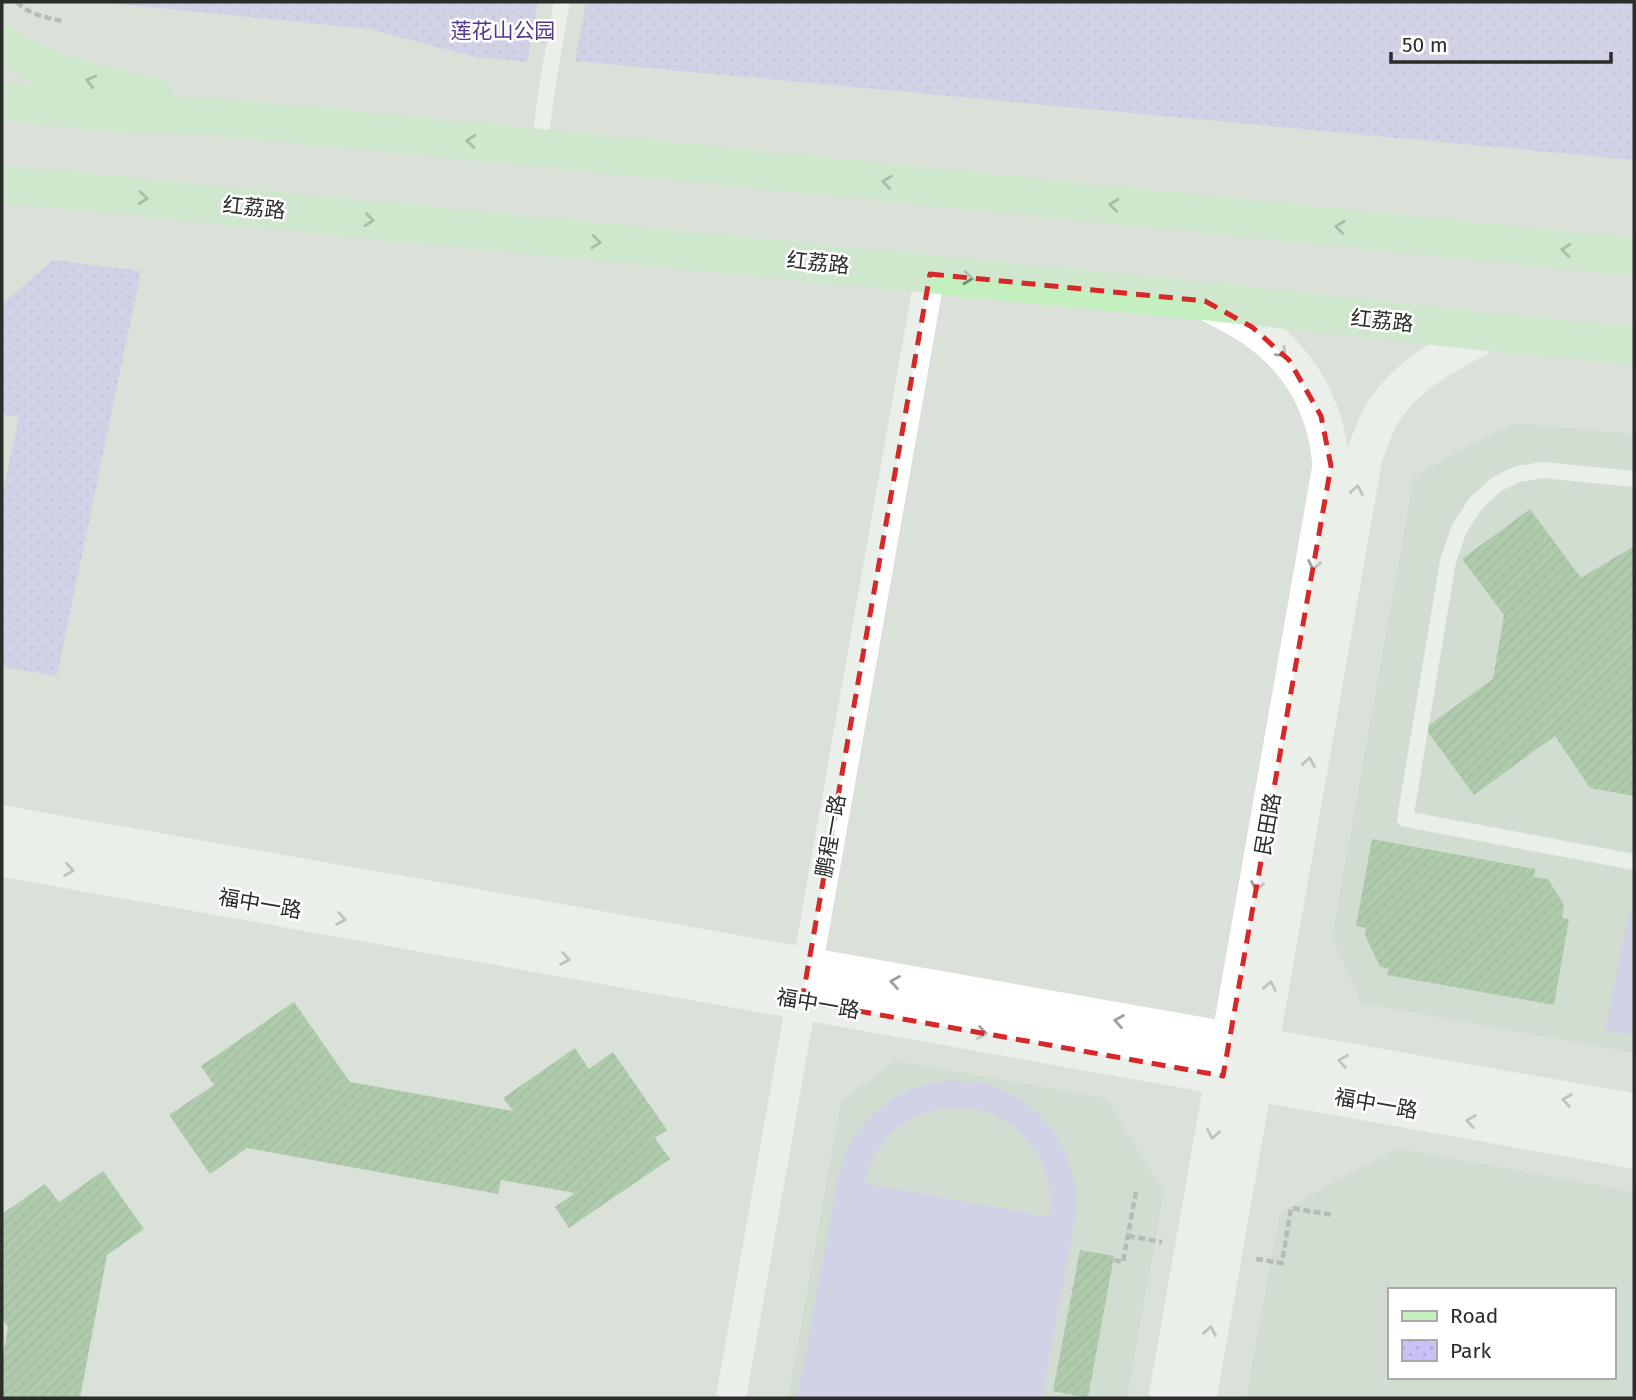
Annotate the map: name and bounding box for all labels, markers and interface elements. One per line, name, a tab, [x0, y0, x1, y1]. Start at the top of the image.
park label: 莲花山公园	[451, 18, 556, 44]
scale bar	[1391, 21, 1612, 65]
text: 50 m	[1402, 32, 1448, 58]
one-way arrow	[86, 75, 98, 89]
one-way arrow	[465, 134, 476, 149]
one-way arrow	[881, 175, 893, 190]
one-way arrow	[137, 190, 149, 205]
street label: 红荔路	[221, 192, 287, 224]
one-way arrow	[1108, 198, 1119, 213]
one-way arrow	[364, 212, 375, 227]
one-way arrow	[1334, 220, 1346, 235]
one-way arrow	[591, 234, 602, 249]
one-way arrow	[1561, 243, 1572, 258]
street label: 红荔路	[785, 247, 851, 279]
one-way arrow	[963, 270, 974, 285]
street label: 红荔路	[1349, 305, 1415, 337]
one-way arrow	[1273, 344, 1286, 357]
one-way arrow	[1349, 484, 1364, 496]
one-way arrow	[1307, 559, 1322, 571]
one-way arrow	[1301, 756, 1316, 768]
street label: 民田路	[1250, 791, 1286, 857]
street label: 鹏程一路	[811, 792, 851, 880]
one-way arrow	[63, 862, 75, 877]
one-way arrow	[1250, 880, 1265, 892]
street label: 福中一路	[216, 884, 304, 924]
one-way arrow	[335, 911, 347, 926]
one-way arrow	[559, 951, 571, 966]
one-way arrow	[889, 975, 901, 990]
one-way arrow	[1262, 980, 1277, 992]
street label: 福中一路	[774, 984, 862, 1024]
one-way arrow	[1113, 1014, 1125, 1029]
one-way arrow	[976, 1025, 988, 1040]
one-way arrow	[1337, 1054, 1349, 1069]
street label: 福中一路	[1332, 1084, 1420, 1124]
one-way arrow	[1561, 1093, 1573, 1108]
one-way arrow	[1465, 1114, 1477, 1129]
one-way arrow	[1207, 1128, 1222, 1140]
legend	[1388, 1288, 1615, 1379]
text: Road	[1450, 1303, 1498, 1329]
one-way arrow	[1201, 1325, 1216, 1337]
text: Park	[1450, 1338, 1492, 1364]

